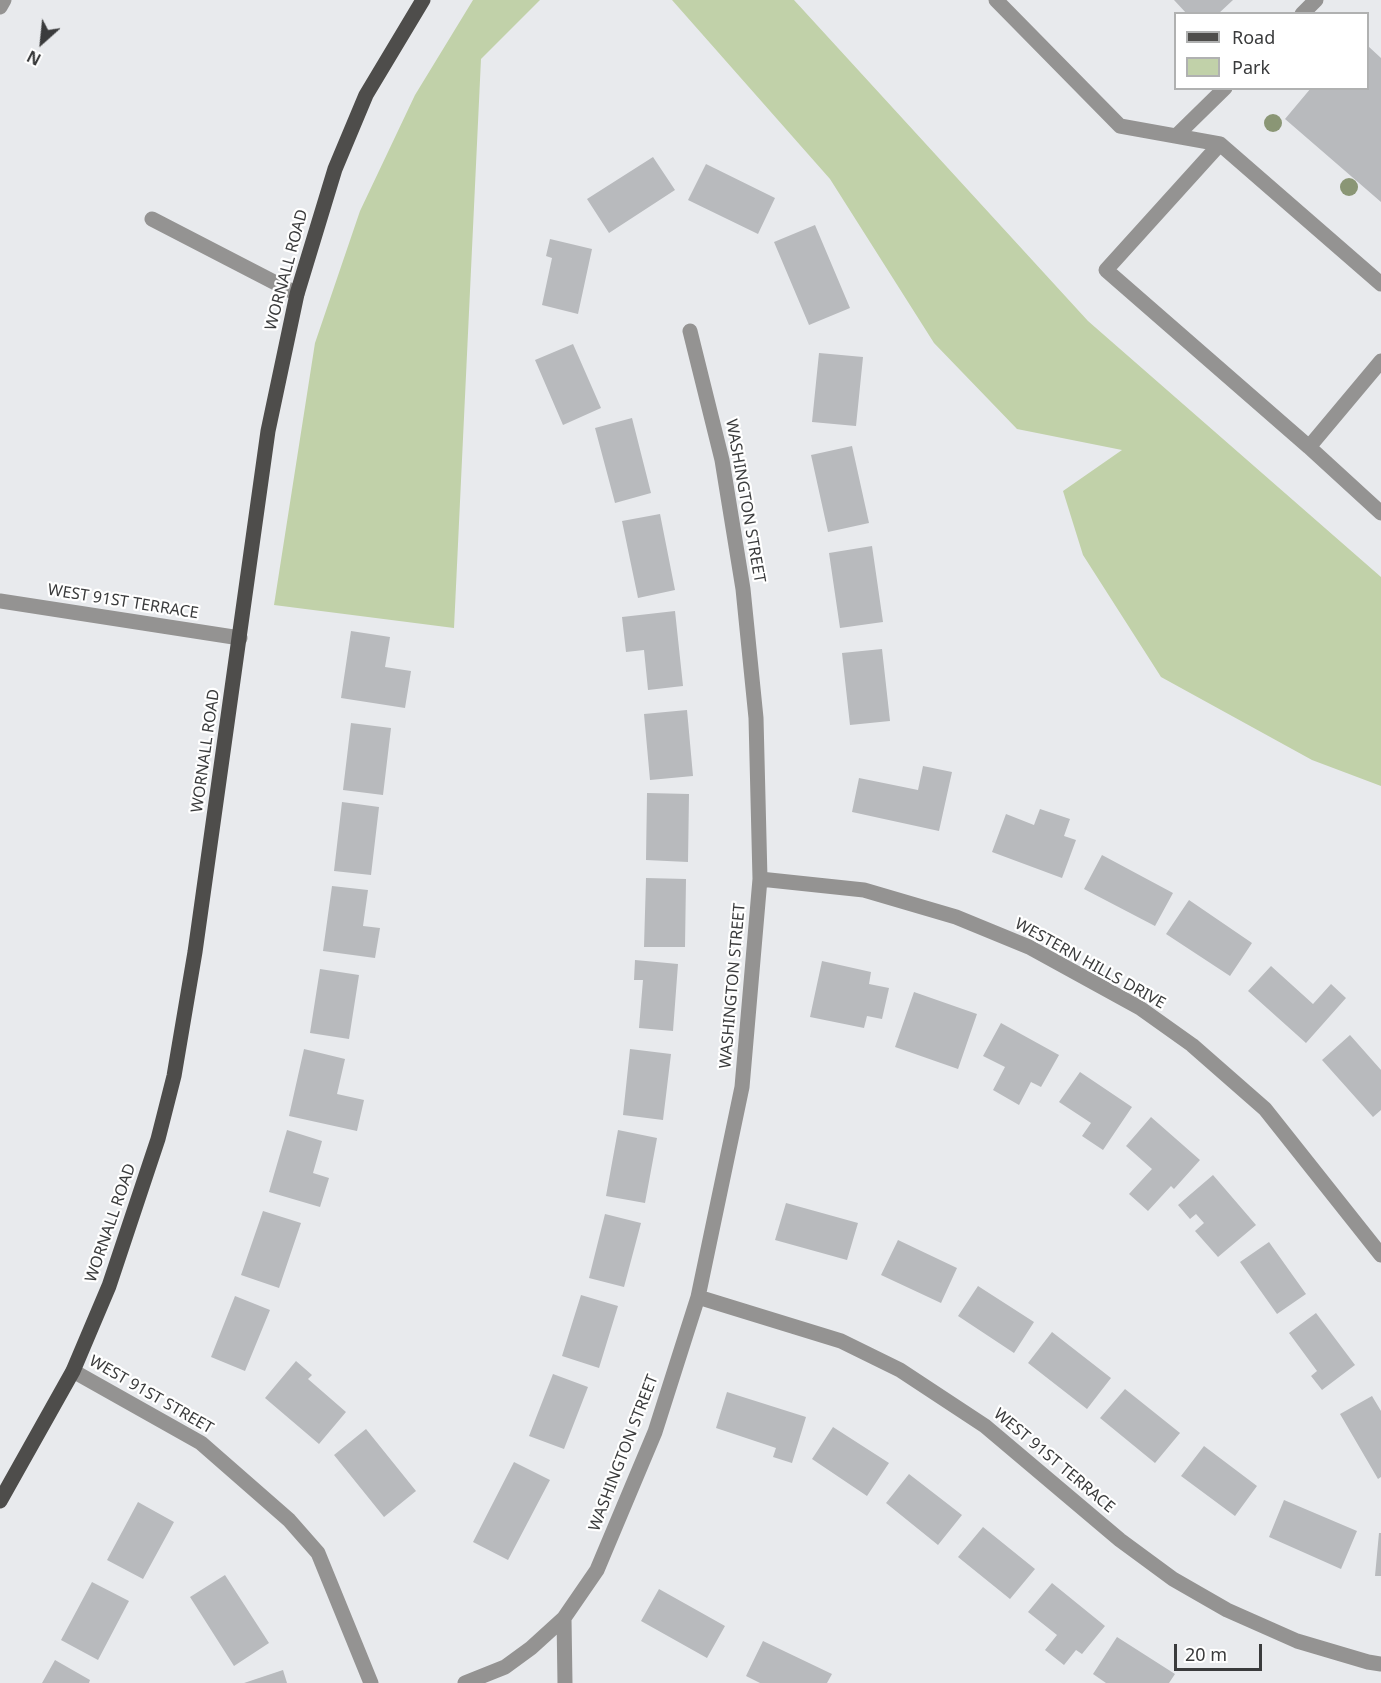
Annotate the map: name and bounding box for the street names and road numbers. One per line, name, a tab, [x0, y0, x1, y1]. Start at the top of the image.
street label: WORNALL ROAD	[262, 207, 312, 333]
street label: WASHINGTON STREET	[721, 418, 769, 584]
street label: WEST 91ST TERRACE	[46, 581, 200, 623]
street label: WORNALL ROAD	[188, 688, 224, 814]
street label: WASHINGTON STREET	[716, 902, 750, 1070]
street label: WESTERN HILLS DRIVE	[1011, 915, 1169, 1013]
street label: WORNALL ROAD	[82, 1161, 140, 1285]
street label: WEST 91ST STREET	[86, 1352, 216, 1438]
street label: WASHINGTON STREET	[585, 1372, 663, 1534]
street label: WEST 91ST TERRACE	[989, 1405, 1119, 1517]

